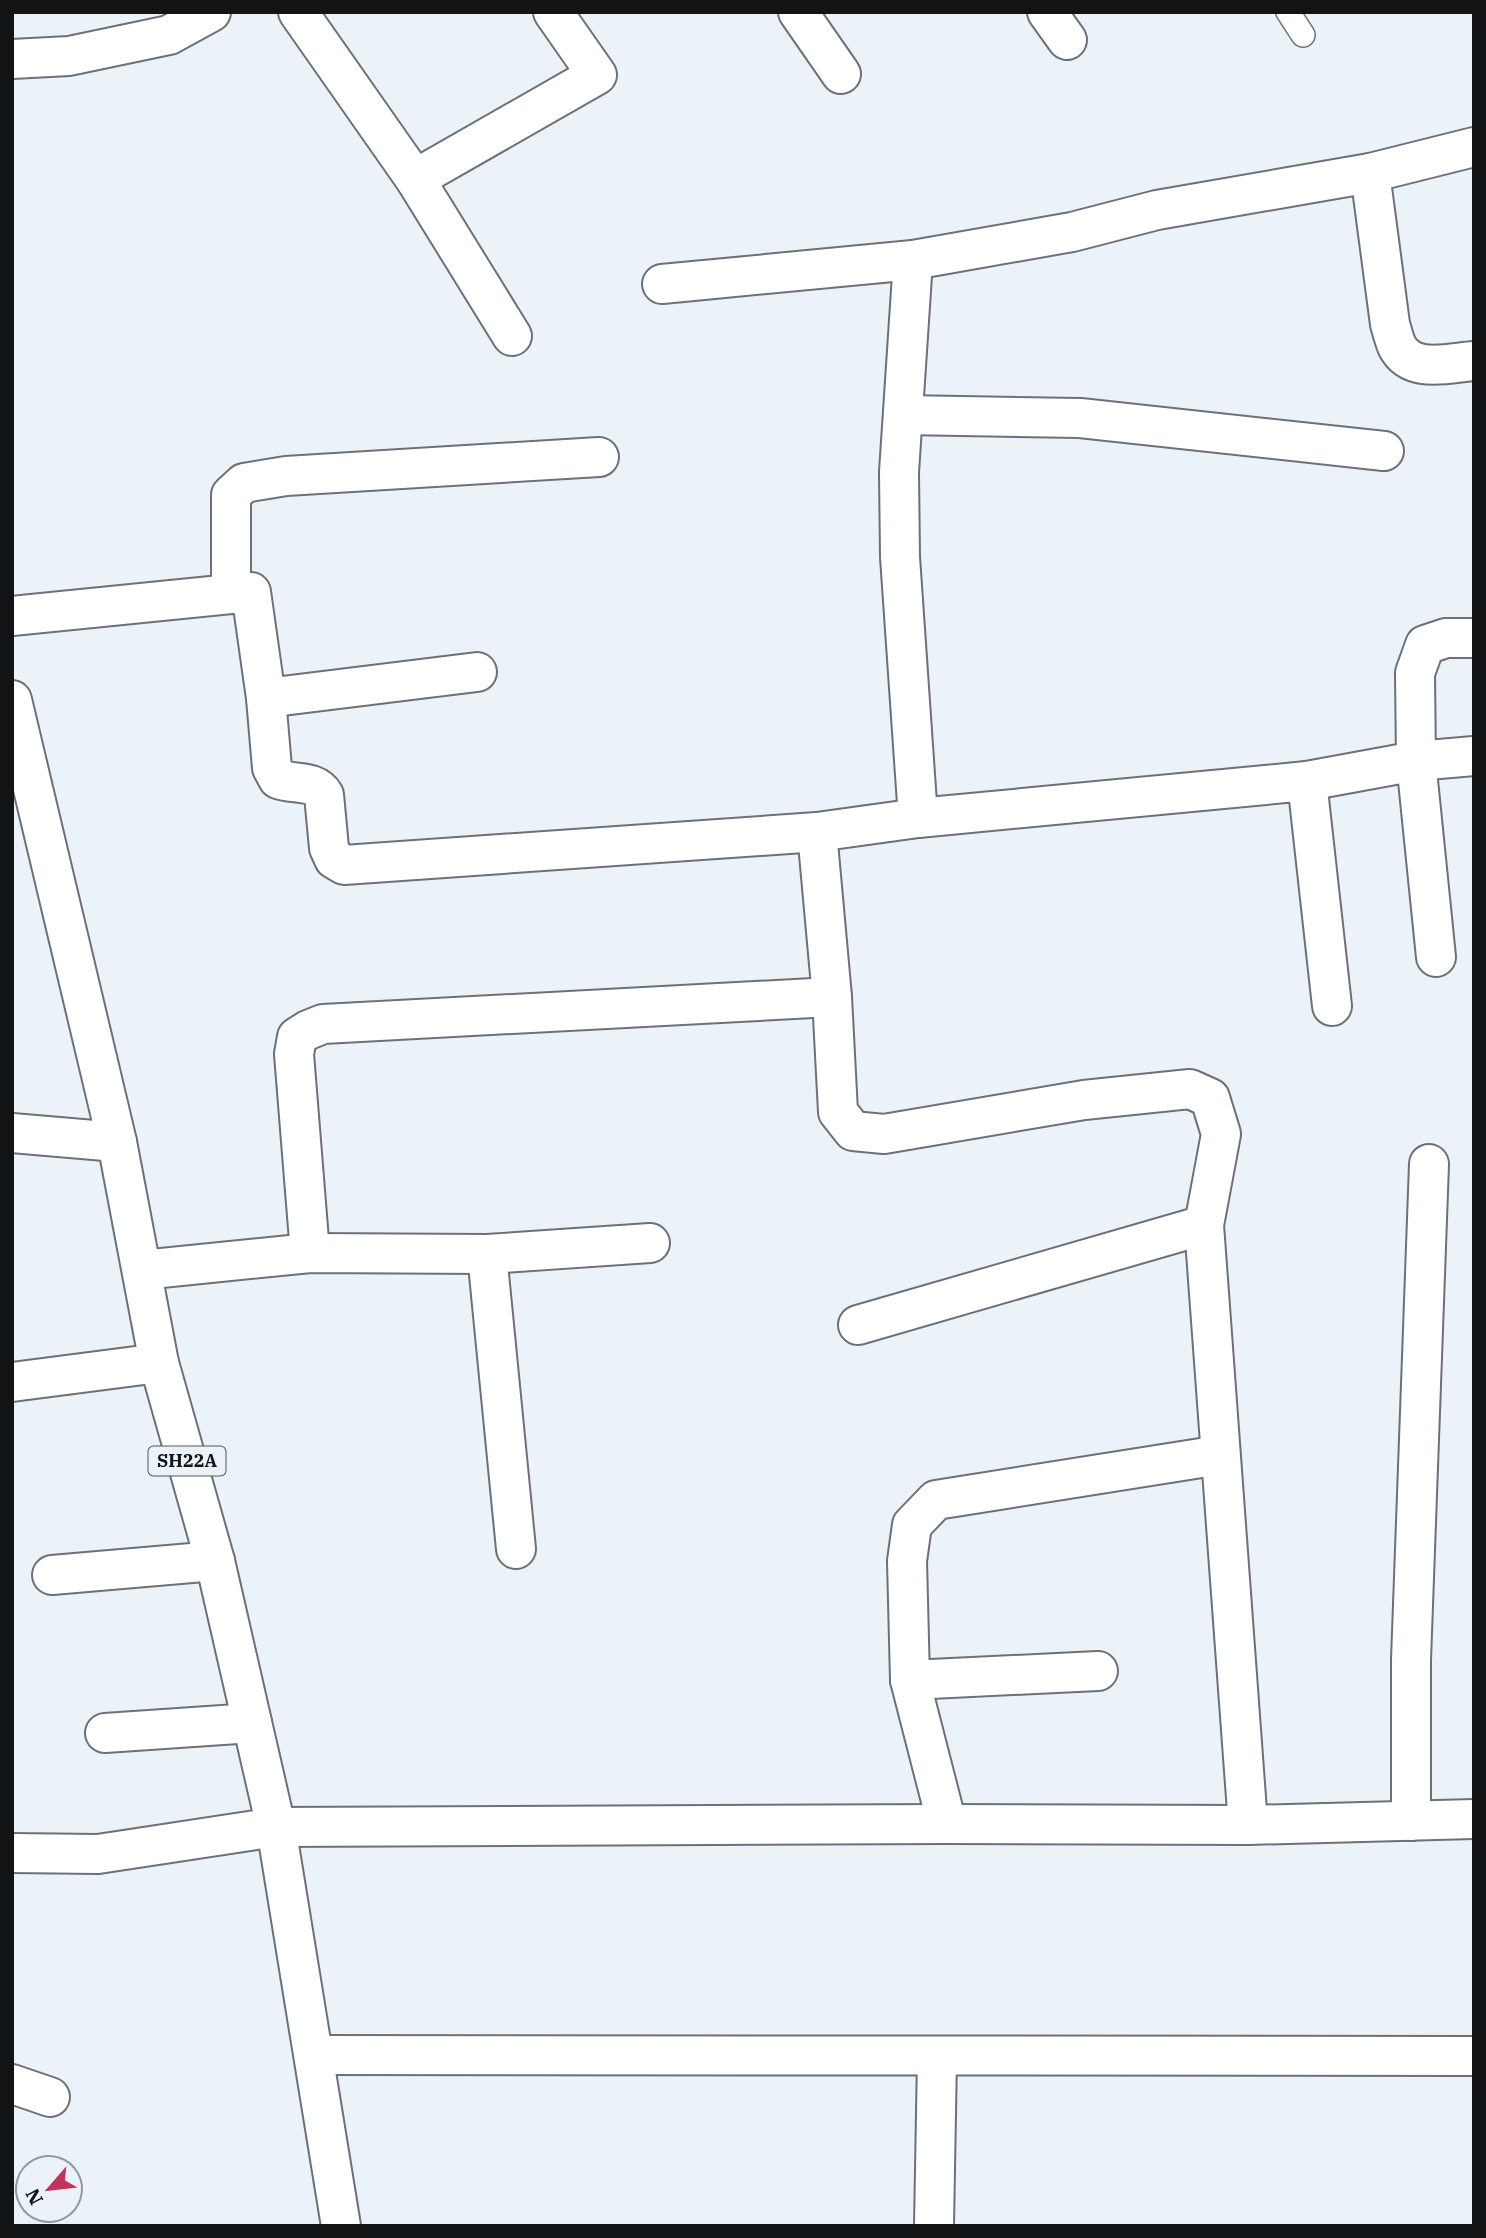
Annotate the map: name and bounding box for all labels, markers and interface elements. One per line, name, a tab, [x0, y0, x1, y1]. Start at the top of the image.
road number: SH22A	[148, 1446, 226, 1476]
north arrow	[14, 2154, 84, 2224]
text: N	[20, 2185, 48, 2209]

